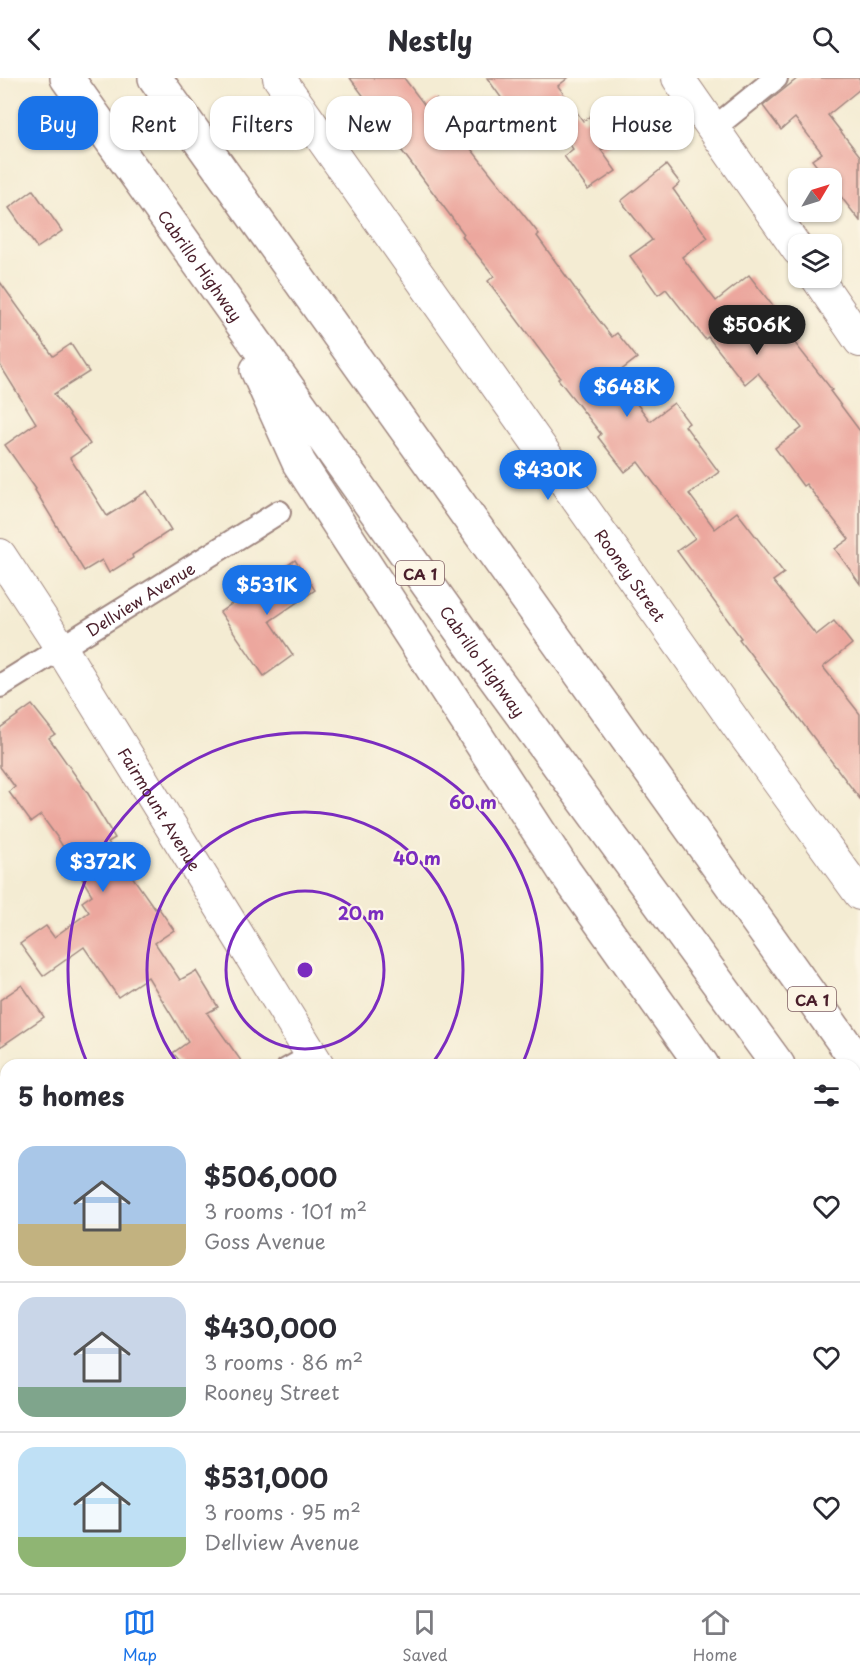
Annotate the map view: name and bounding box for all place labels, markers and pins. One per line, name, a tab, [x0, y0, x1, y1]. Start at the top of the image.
pin: $506K	[715, 305, 799, 356]
pin: $648K	[585, 367, 669, 418]
pin: $430K	[506, 450, 590, 501]
pin: $531K	[225, 565, 309, 616]
pin: $372K	[61, 842, 145, 893]
centre of rings	[295, 960, 315, 980]

